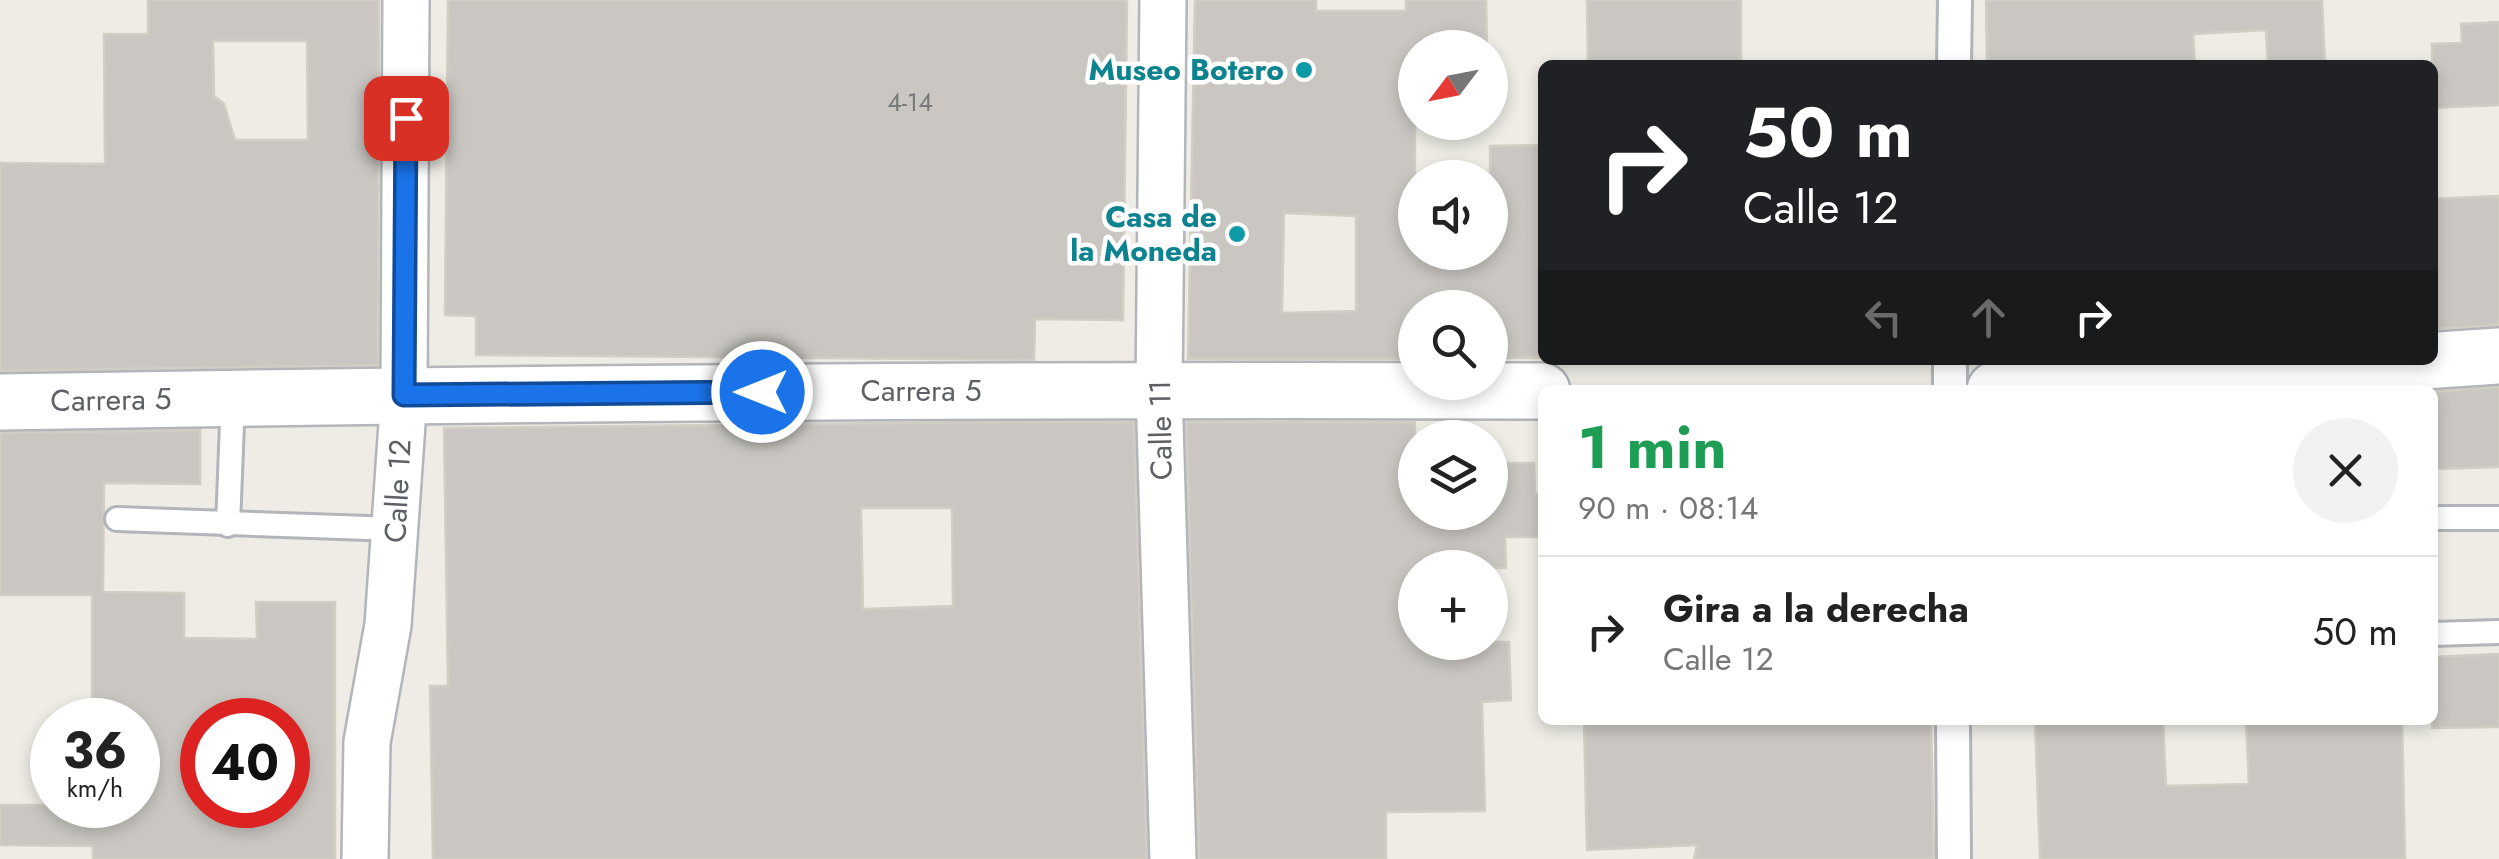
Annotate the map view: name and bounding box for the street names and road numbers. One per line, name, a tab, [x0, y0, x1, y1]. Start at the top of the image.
street label: Carrera 5	[860, 369, 982, 412]
street label: Carrera 5	[50, 377, 172, 422]
street label: Calle 11	[1138, 380, 1183, 480]
street label: Calle 12	[373, 438, 422, 544]

